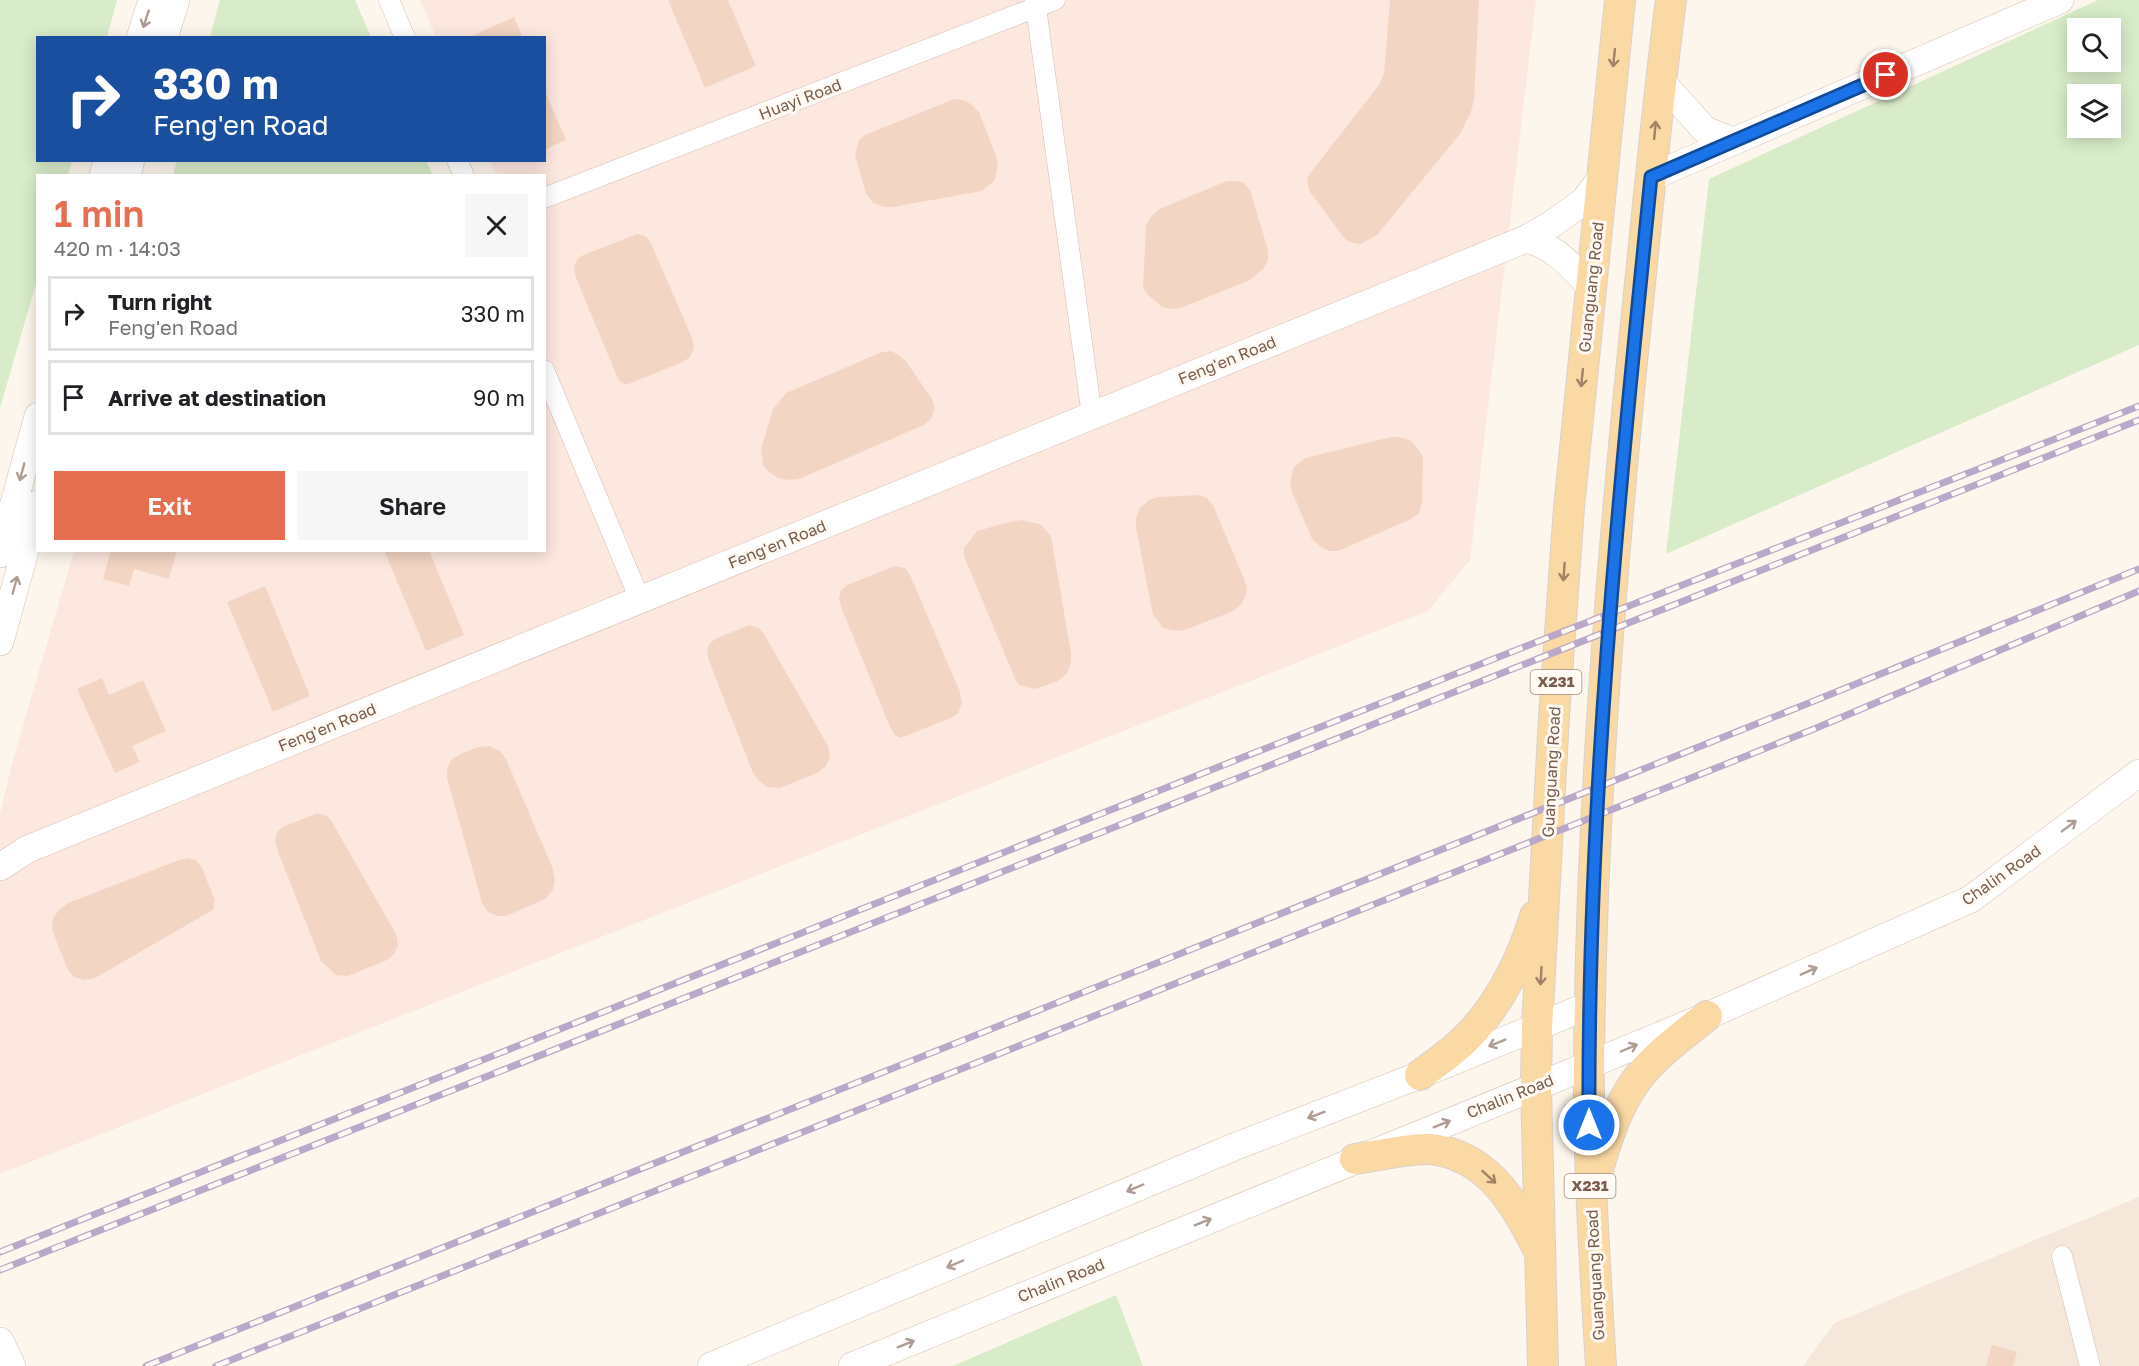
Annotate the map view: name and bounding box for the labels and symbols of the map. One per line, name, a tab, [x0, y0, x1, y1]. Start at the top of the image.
one-way arrow	[140, 9, 151, 28]
one-way arrow	[1608, 48, 1619, 68]
pin	[1860, 49, 1911, 100]
street label: Huayi Road	[756, 74, 844, 124]
one-way arrow	[1649, 121, 1660, 141]
street label: Guanguang Road	[1574, 221, 1608, 353]
street label: Feng'en Road	[1175, 331, 1279, 389]
one-way arrow	[1576, 367, 1587, 387]
one-way arrow	[16, 463, 27, 482]
street label: Feng'en Road	[725, 515, 829, 573]
one-way arrow	[1558, 561, 1569, 581]
one-way arrow	[10, 576, 22, 595]
road number: X231	[1530, 670, 1582, 694]
street label: Feng'en Road	[275, 698, 379, 756]
street label: Guanguang Road	[1538, 706, 1564, 838]
one-way arrow	[2060, 819, 2076, 832]
street label: Chalin Road	[1957, 840, 2045, 910]
one-way arrow	[1799, 965, 1817, 976]
one-way arrow	[1535, 966, 1546, 986]
one-way arrow	[1488, 1038, 1507, 1049]
one-way arrow	[1620, 1042, 1638, 1053]
street label: Chalin Road	[1464, 1069, 1556, 1123]
position arrow	[1557, 1093, 1621, 1157]
one-way arrow	[1307, 1110, 1326, 1121]
one-way arrow	[1432, 1118, 1451, 1129]
one-way arrow	[1482, 1170, 1497, 1184]
road number: X231	[1564, 1174, 1616, 1198]
one-way arrow	[1126, 1183, 1145, 1194]
street label: Guanguang Road	[1582, 1209, 1608, 1341]
one-way arrow	[1193, 1216, 1212, 1227]
street label: Chalin Road	[1015, 1253, 1107, 1307]
one-way arrow	[947, 1259, 965, 1270]
one-way arrow	[896, 1338, 915, 1349]

